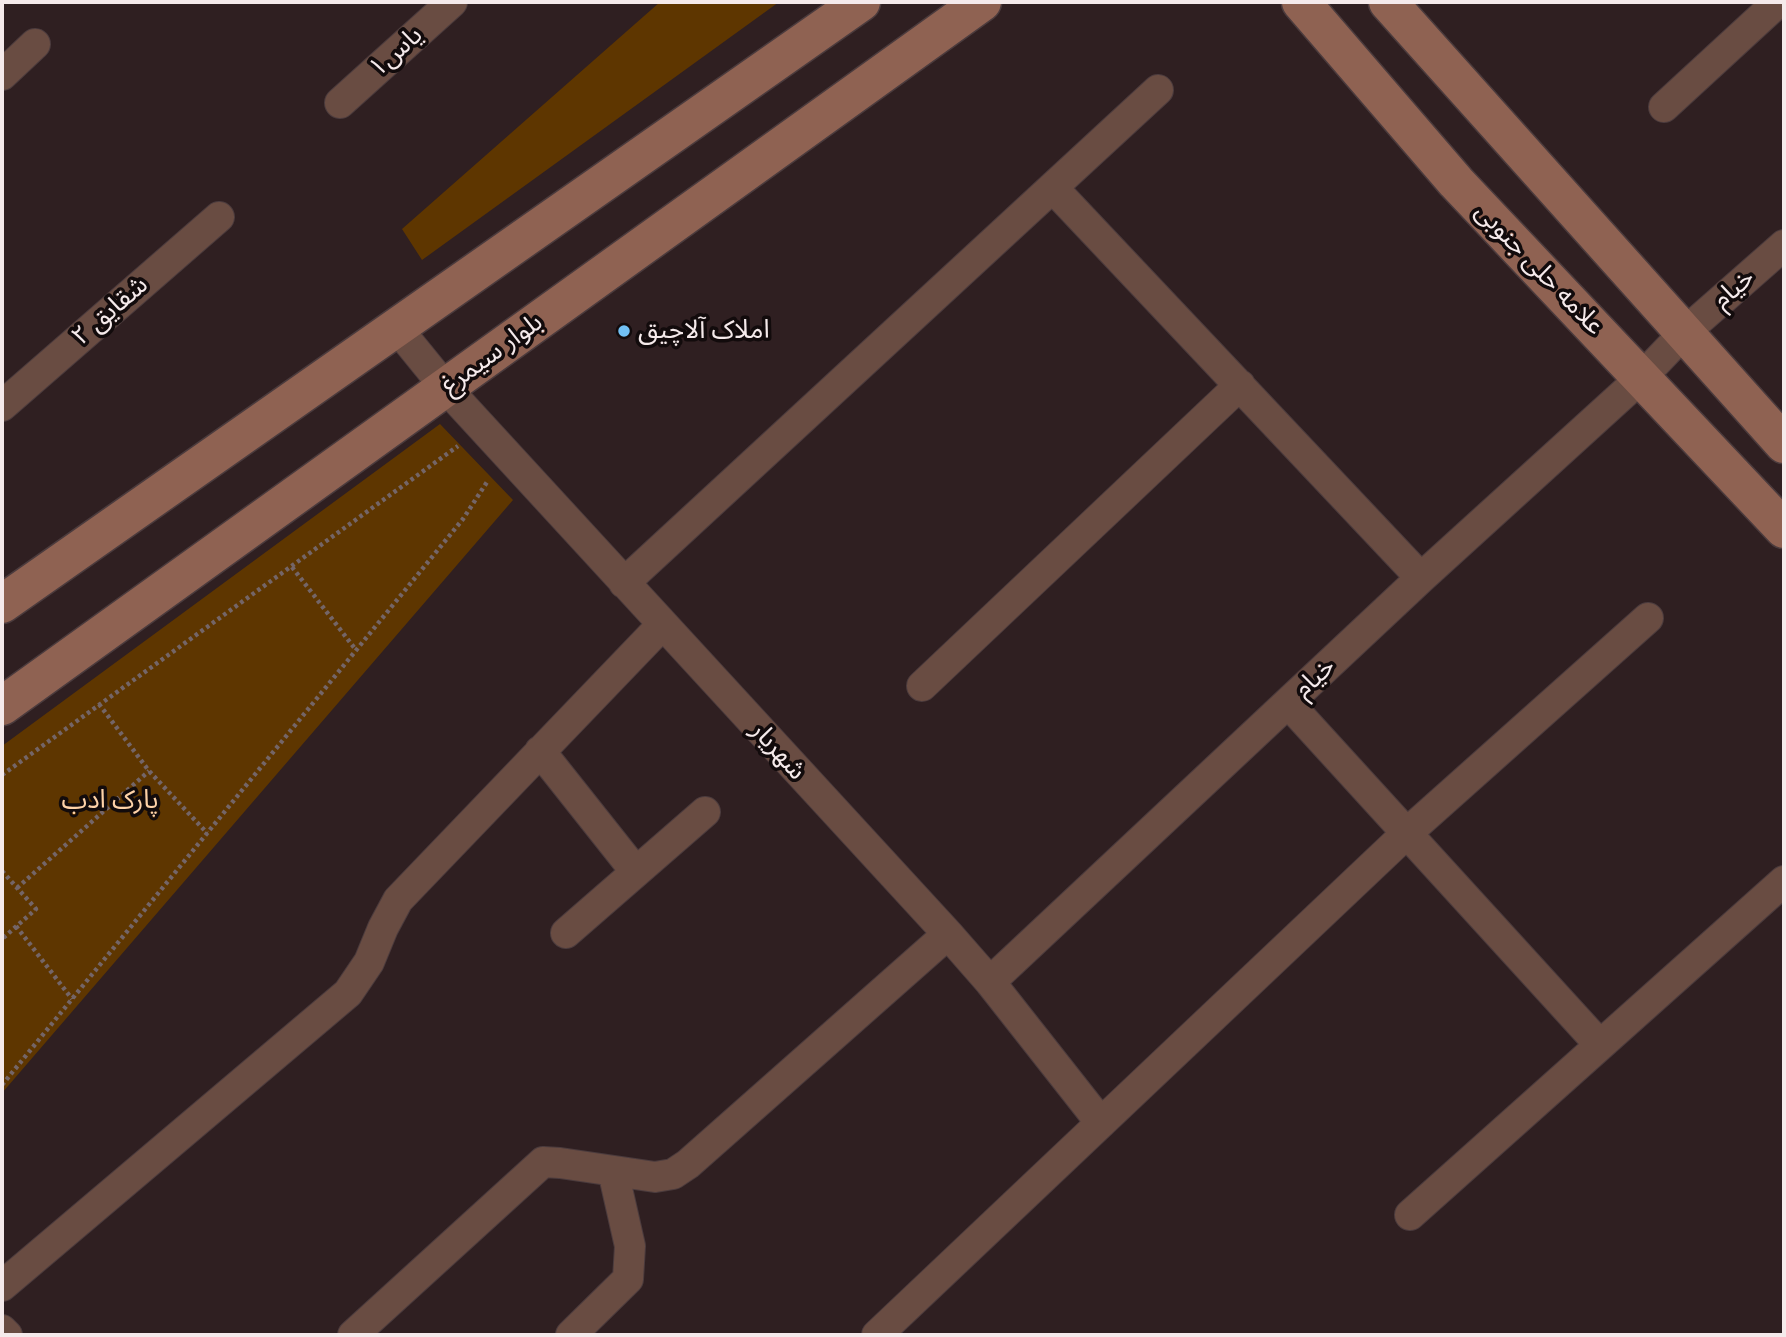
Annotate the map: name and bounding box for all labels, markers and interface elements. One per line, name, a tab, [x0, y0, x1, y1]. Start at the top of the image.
street label: یاس۱	[363, 20, 429, 84]
street label: علامه حلی جنوبی	[1468, 196, 1610, 342]
street label: خیام	[1707, 262, 1761, 316]
street label: شقایق ۲	[66, 269, 154, 353]
street label: بلوار سیمرغ	[435, 307, 549, 401]
place label: املاک آلاچیق	[638, 315, 770, 347]
marker: املاک آلاچیق	[616, 323, 632, 339]
street label: خیام	[1288, 651, 1342, 705]
street label: شهریار	[744, 715, 812, 787]
park label: پارک ادب	[61, 785, 159, 817]

